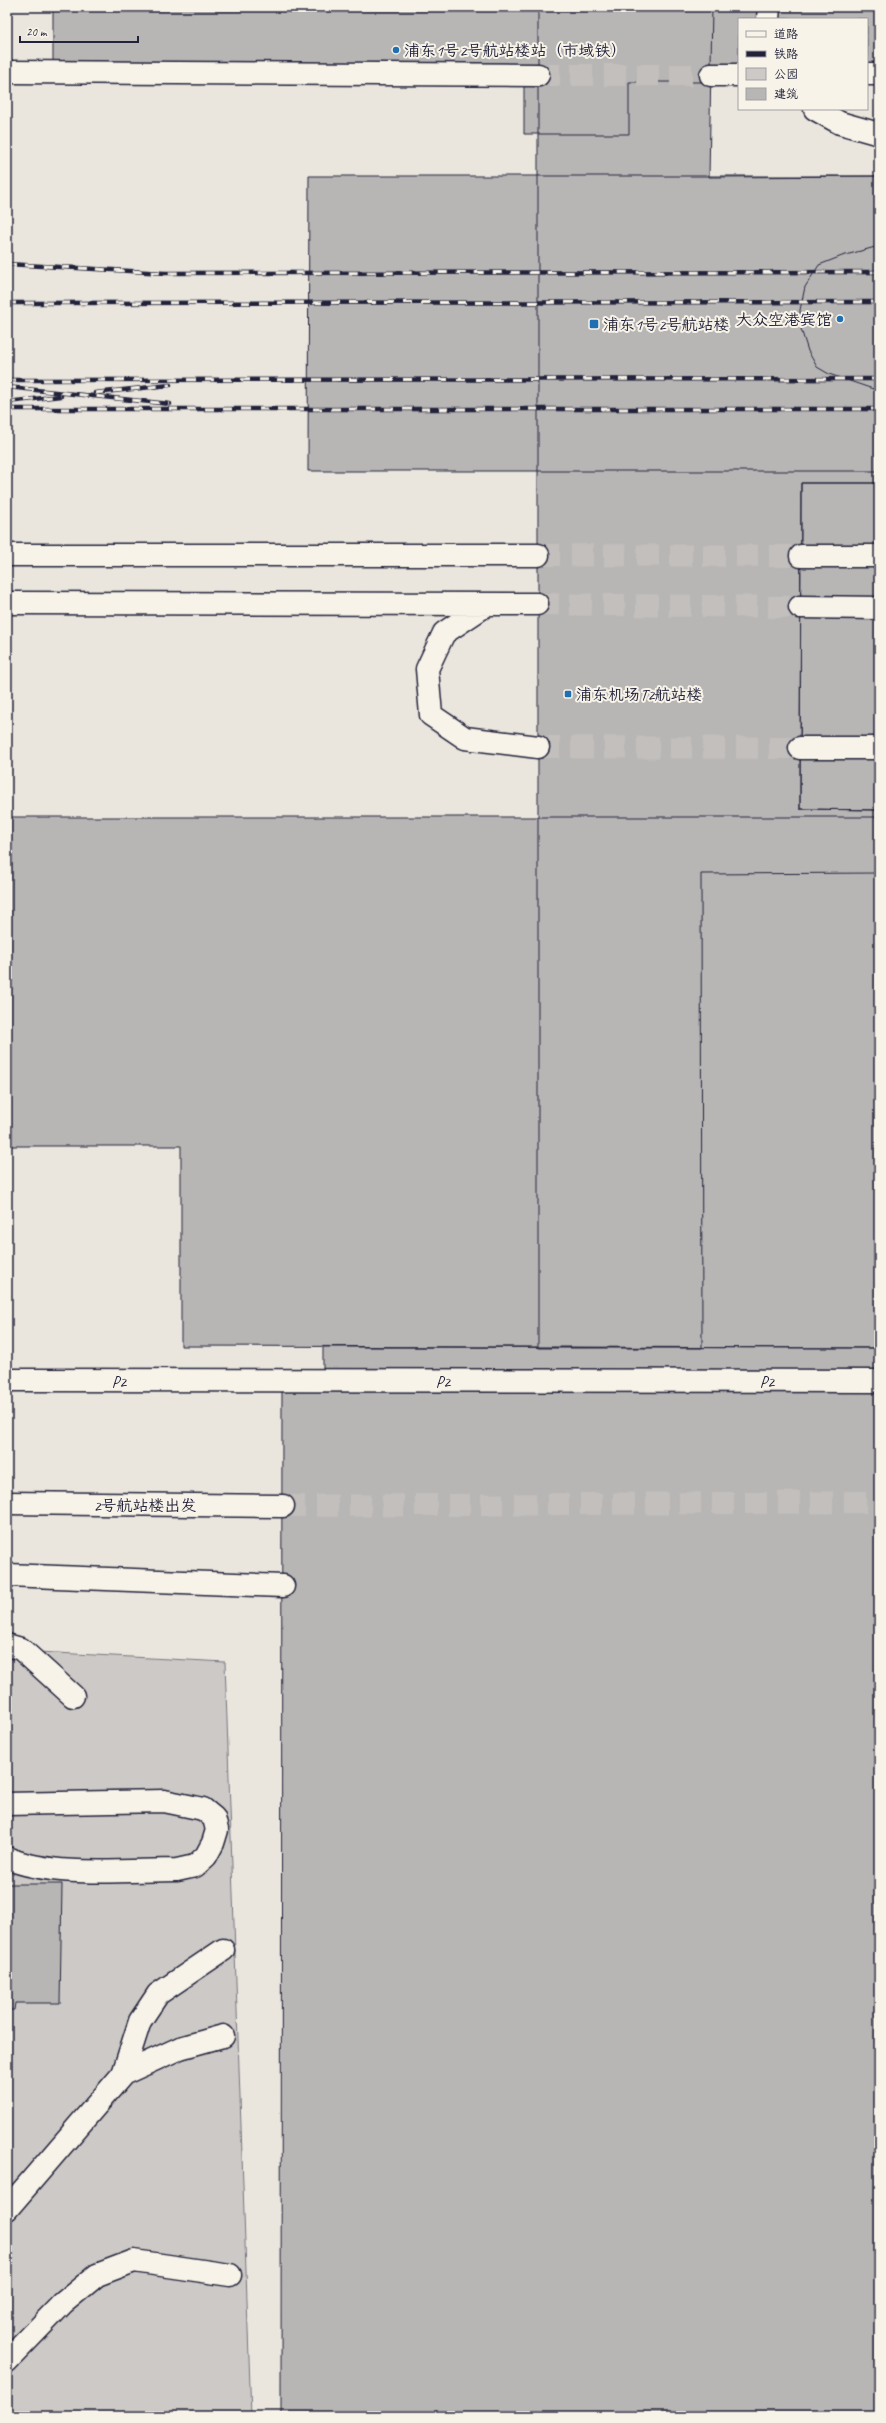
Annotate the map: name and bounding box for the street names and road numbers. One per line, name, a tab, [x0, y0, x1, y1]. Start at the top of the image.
street label: P2	[112, 1372, 128, 1392]
street label: P2	[436, 1372, 452, 1392]
street label: P2	[760, 1372, 776, 1392]
street label: 2号航站楼出发	[93, 1496, 197, 1516]

